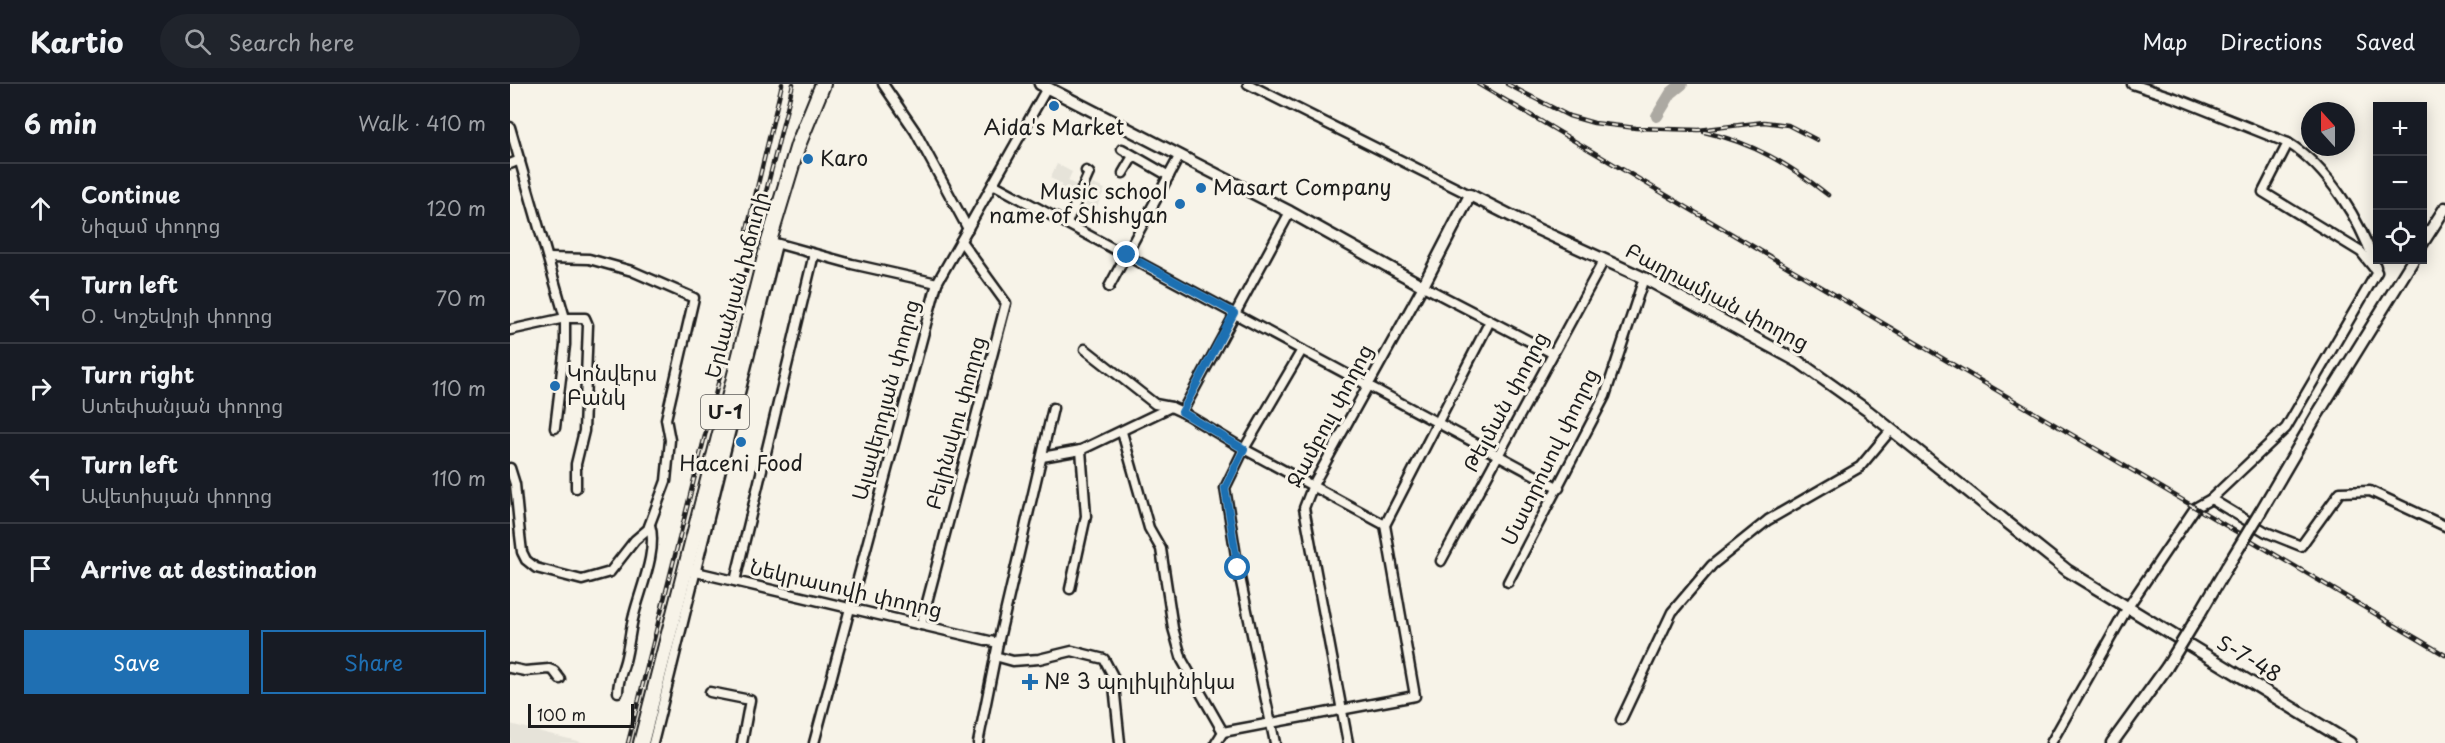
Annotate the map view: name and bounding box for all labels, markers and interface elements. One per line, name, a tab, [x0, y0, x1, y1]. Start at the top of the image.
search box	[160, 14, 580, 68]
text: Kartio	[30, 20, 124, 63]
icon: search	[181, 25, 214, 58]
text: Search here	[229, 25, 354, 58]
text: Map	[2142, 25, 2187, 57]
text: Directions	[2220, 25, 2322, 57]
text: Saved	[2355, 25, 2415, 57]
marker: Aida's Market	[1047, 99, 1061, 113]
north arrow	[2301, 102, 2355, 156]
map controls	[2373, 102, 2427, 264]
button: +	[2373, 102, 2427, 156]
text: 6 min	[24, 104, 97, 143]
text: Walk · 410 m	[358, 108, 486, 138]
place label: Aida's Market	[984, 110, 1124, 142]
place label: Karo	[820, 141, 868, 173]
marker: Karo	[801, 152, 815, 166]
button: −	[2373, 156, 2427, 210]
place label: Masart Company	[1213, 170, 1392, 202]
place label: Music school name of Shishyan	[989, 174, 1168, 230]
text: Continue	[81, 177, 180, 210]
marker: Masart Company	[1194, 181, 1208, 195]
street label: Երևանյան խճուղի	[695, 187, 775, 382]
icon: ahead	[24, 192, 57, 225]
text: 120 m	[427, 193, 486, 223]
marker: Music school name of Shishyan	[1173, 197, 1187, 211]
text: Նիզամ փողոց	[81, 210, 220, 240]
button: locate	[2373, 210, 2427, 264]
street label: Բաղրամյան փողոց	[1620, 233, 1816, 357]
route end	[1113, 241, 1139, 267]
text: Turn left	[81, 267, 178, 300]
icon: left	[24, 282, 57, 315]
text: 70 m	[436, 283, 486, 313]
street label: Ալավերդյան փողոց	[842, 295, 926, 504]
text: Օ․ Կոշեվոյի փողոց	[81, 300, 272, 330]
street label: Թելման փողոց	[1454, 325, 1555, 477]
street label: Բելինսկու փողոց	[916, 332, 993, 513]
street label: Ջամբուլ փողոց	[1277, 338, 1380, 493]
place label: Կոնվերս Բանկ	[567, 356, 657, 412]
text: Turn right	[81, 357, 194, 390]
street label: Մատրոսով փողոց	[1491, 362, 1605, 550]
icon: right	[24, 372, 57, 405]
text: 110 m	[432, 373, 486, 403]
marker: Կոնվերս Բանկ	[548, 379, 562, 393]
text: Ստեփանյան փողոց	[81, 390, 283, 420]
road number: Մ-1	[701, 395, 749, 429]
marker: Haceni Food	[734, 435, 748, 449]
place label: Haceni Food	[679, 446, 803, 478]
text: Turn left	[81, 447, 178, 480]
icon: left	[24, 462, 57, 495]
text: 110 m	[432, 463, 486, 493]
text: Ավետիսյան փողոց	[81, 480, 272, 510]
street label: Նեկրասովի փողոց	[747, 549, 946, 625]
icon: arrive	[24, 552, 57, 585]
text: Arrive at destination	[81, 552, 317, 585]
route start	[1224, 554, 1250, 580]
street label: Տ-7-48	[2212, 626, 2288, 689]
button: Save	[24, 630, 249, 694]
button: Share	[261, 630, 486, 694]
place label: № 3 պոլիկլինիկա	[1044, 664, 1235, 696]
marker: № 3 պոլիկլինիկա	[1021, 673, 1039, 691]
scale bar	[528, 701, 634, 728]
text: 100 m	[537, 702, 586, 726]

